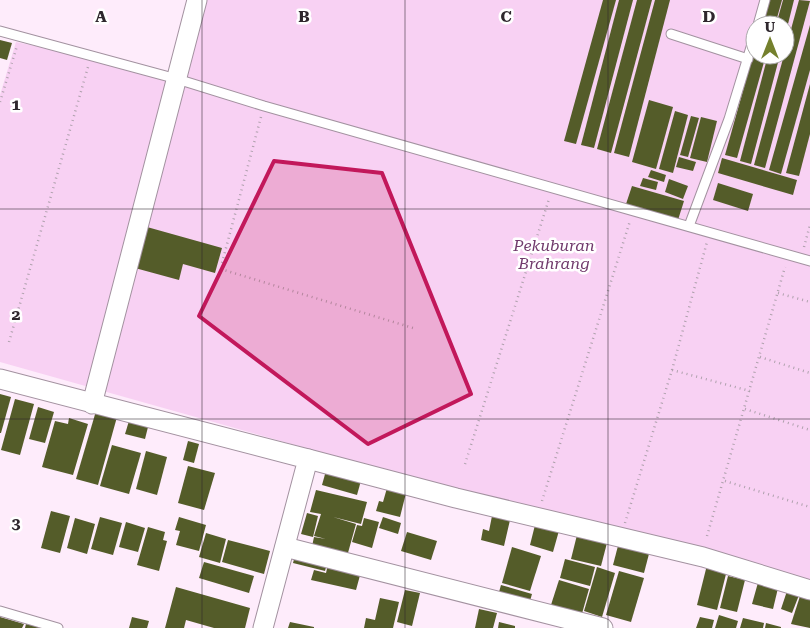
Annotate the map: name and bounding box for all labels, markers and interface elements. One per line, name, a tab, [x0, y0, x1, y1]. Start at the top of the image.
text: A	[95, 7, 107, 26]
text: B	[298, 7, 310, 26]
text: C	[500, 7, 512, 26]
text: D	[703, 7, 716, 26]
north arrow	[745, 15, 795, 65]
text: U	[765, 19, 776, 35]
text: 1	[12, 95, 21, 114]
park label: Pekuburan Brahrang	[512, 236, 595, 273]
text: 2	[12, 305, 21, 324]
text: 3	[12, 514, 21, 533]

